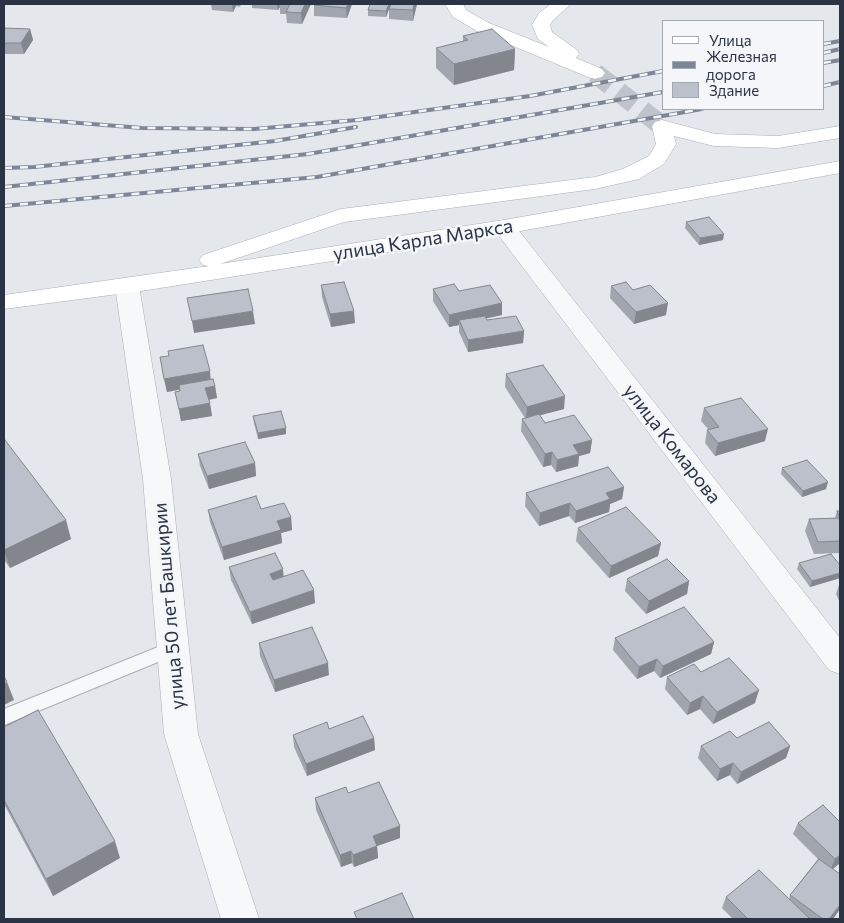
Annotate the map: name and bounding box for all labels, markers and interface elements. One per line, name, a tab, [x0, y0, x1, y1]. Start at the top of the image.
legend	[662, 20, 824, 110]
text: Улица	[709, 31, 751, 49]
text: Железная дорога	[706, 47, 777, 83]
text: Здание	[709, 81, 759, 99]
street label: улица Карла Маркса	[331, 215, 515, 265]
street label: улица Комарова	[618, 380, 726, 508]
street label: улица 50 лет Башкирии	[149, 502, 189, 710]

